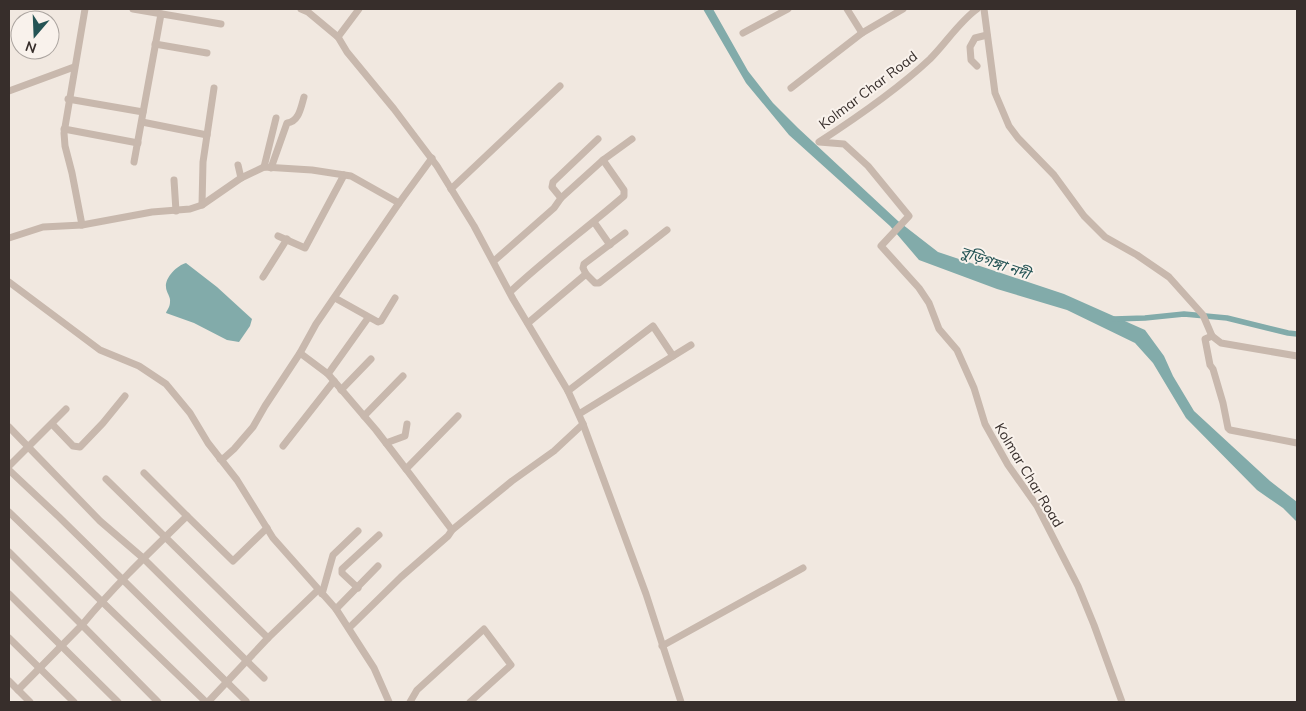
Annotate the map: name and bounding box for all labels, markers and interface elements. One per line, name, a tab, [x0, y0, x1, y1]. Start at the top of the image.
north arrow	[10, 10, 60, 60]
text: N	[23, 37, 39, 58]
street label: Kolmar Char Road	[815, 47, 921, 133]
water label: বুড়িগঙ্গা নদী	[958, 242, 1036, 284]
street label: Kolmar Char Road	[991, 419, 1067, 531]

